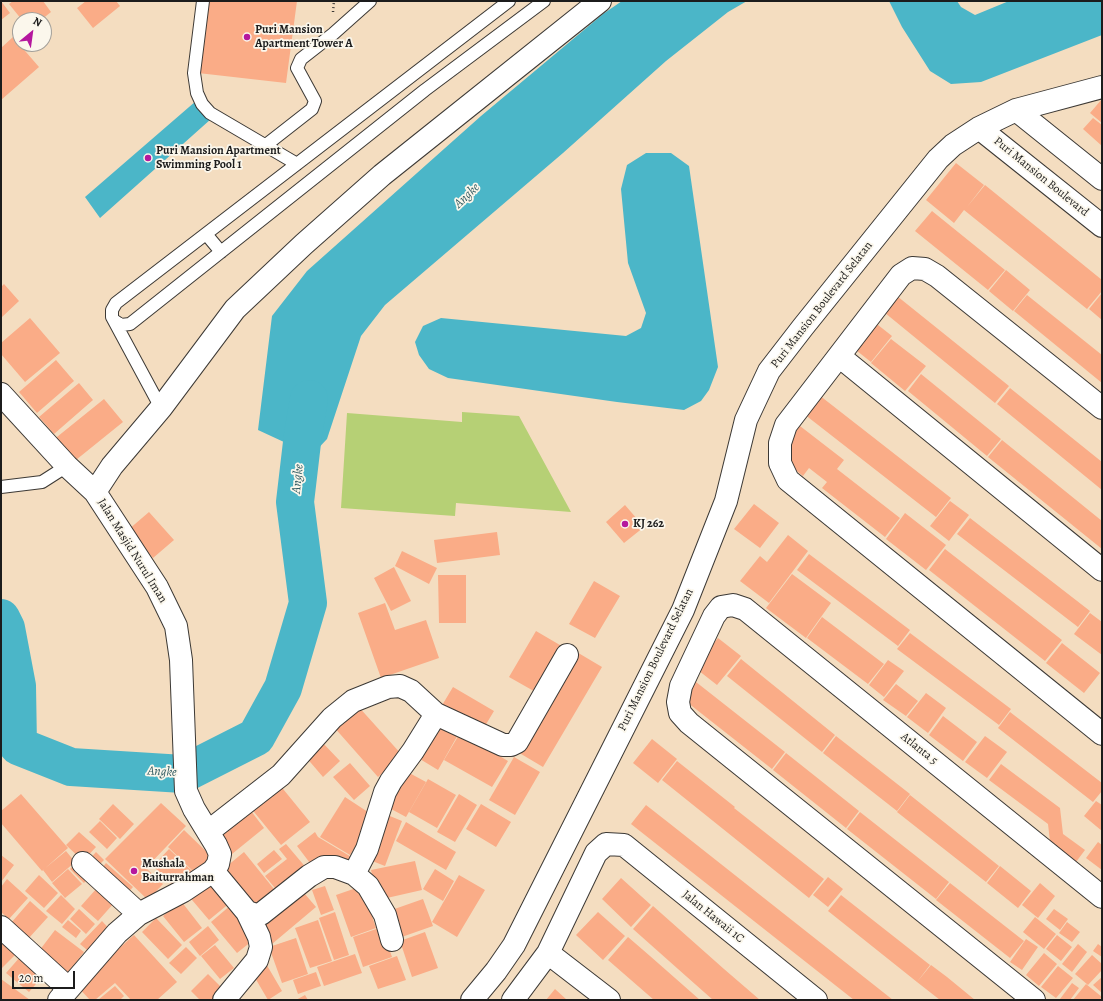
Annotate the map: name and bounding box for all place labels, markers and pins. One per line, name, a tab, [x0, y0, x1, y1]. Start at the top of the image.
place label: Puri Mansion Apartment Tower A	[255, 23, 353, 51]
marker: Puri Mansion Apartment Tower A	[242, 32, 252, 42]
place label: Puri Mansion Apartment Swimming Pool 1	[156, 144, 281, 172]
marker: Puri Mansion Apartment Swimming Pool 1	[143, 153, 153, 163]
place label: KJ 262	[633, 517, 664, 531]
marker: KJ 262	[620, 519, 630, 529]
place label: Mushala Baiturrahman	[142, 857, 214, 885]
marker: Mushala Baiturrahman	[129, 866, 139, 876]

